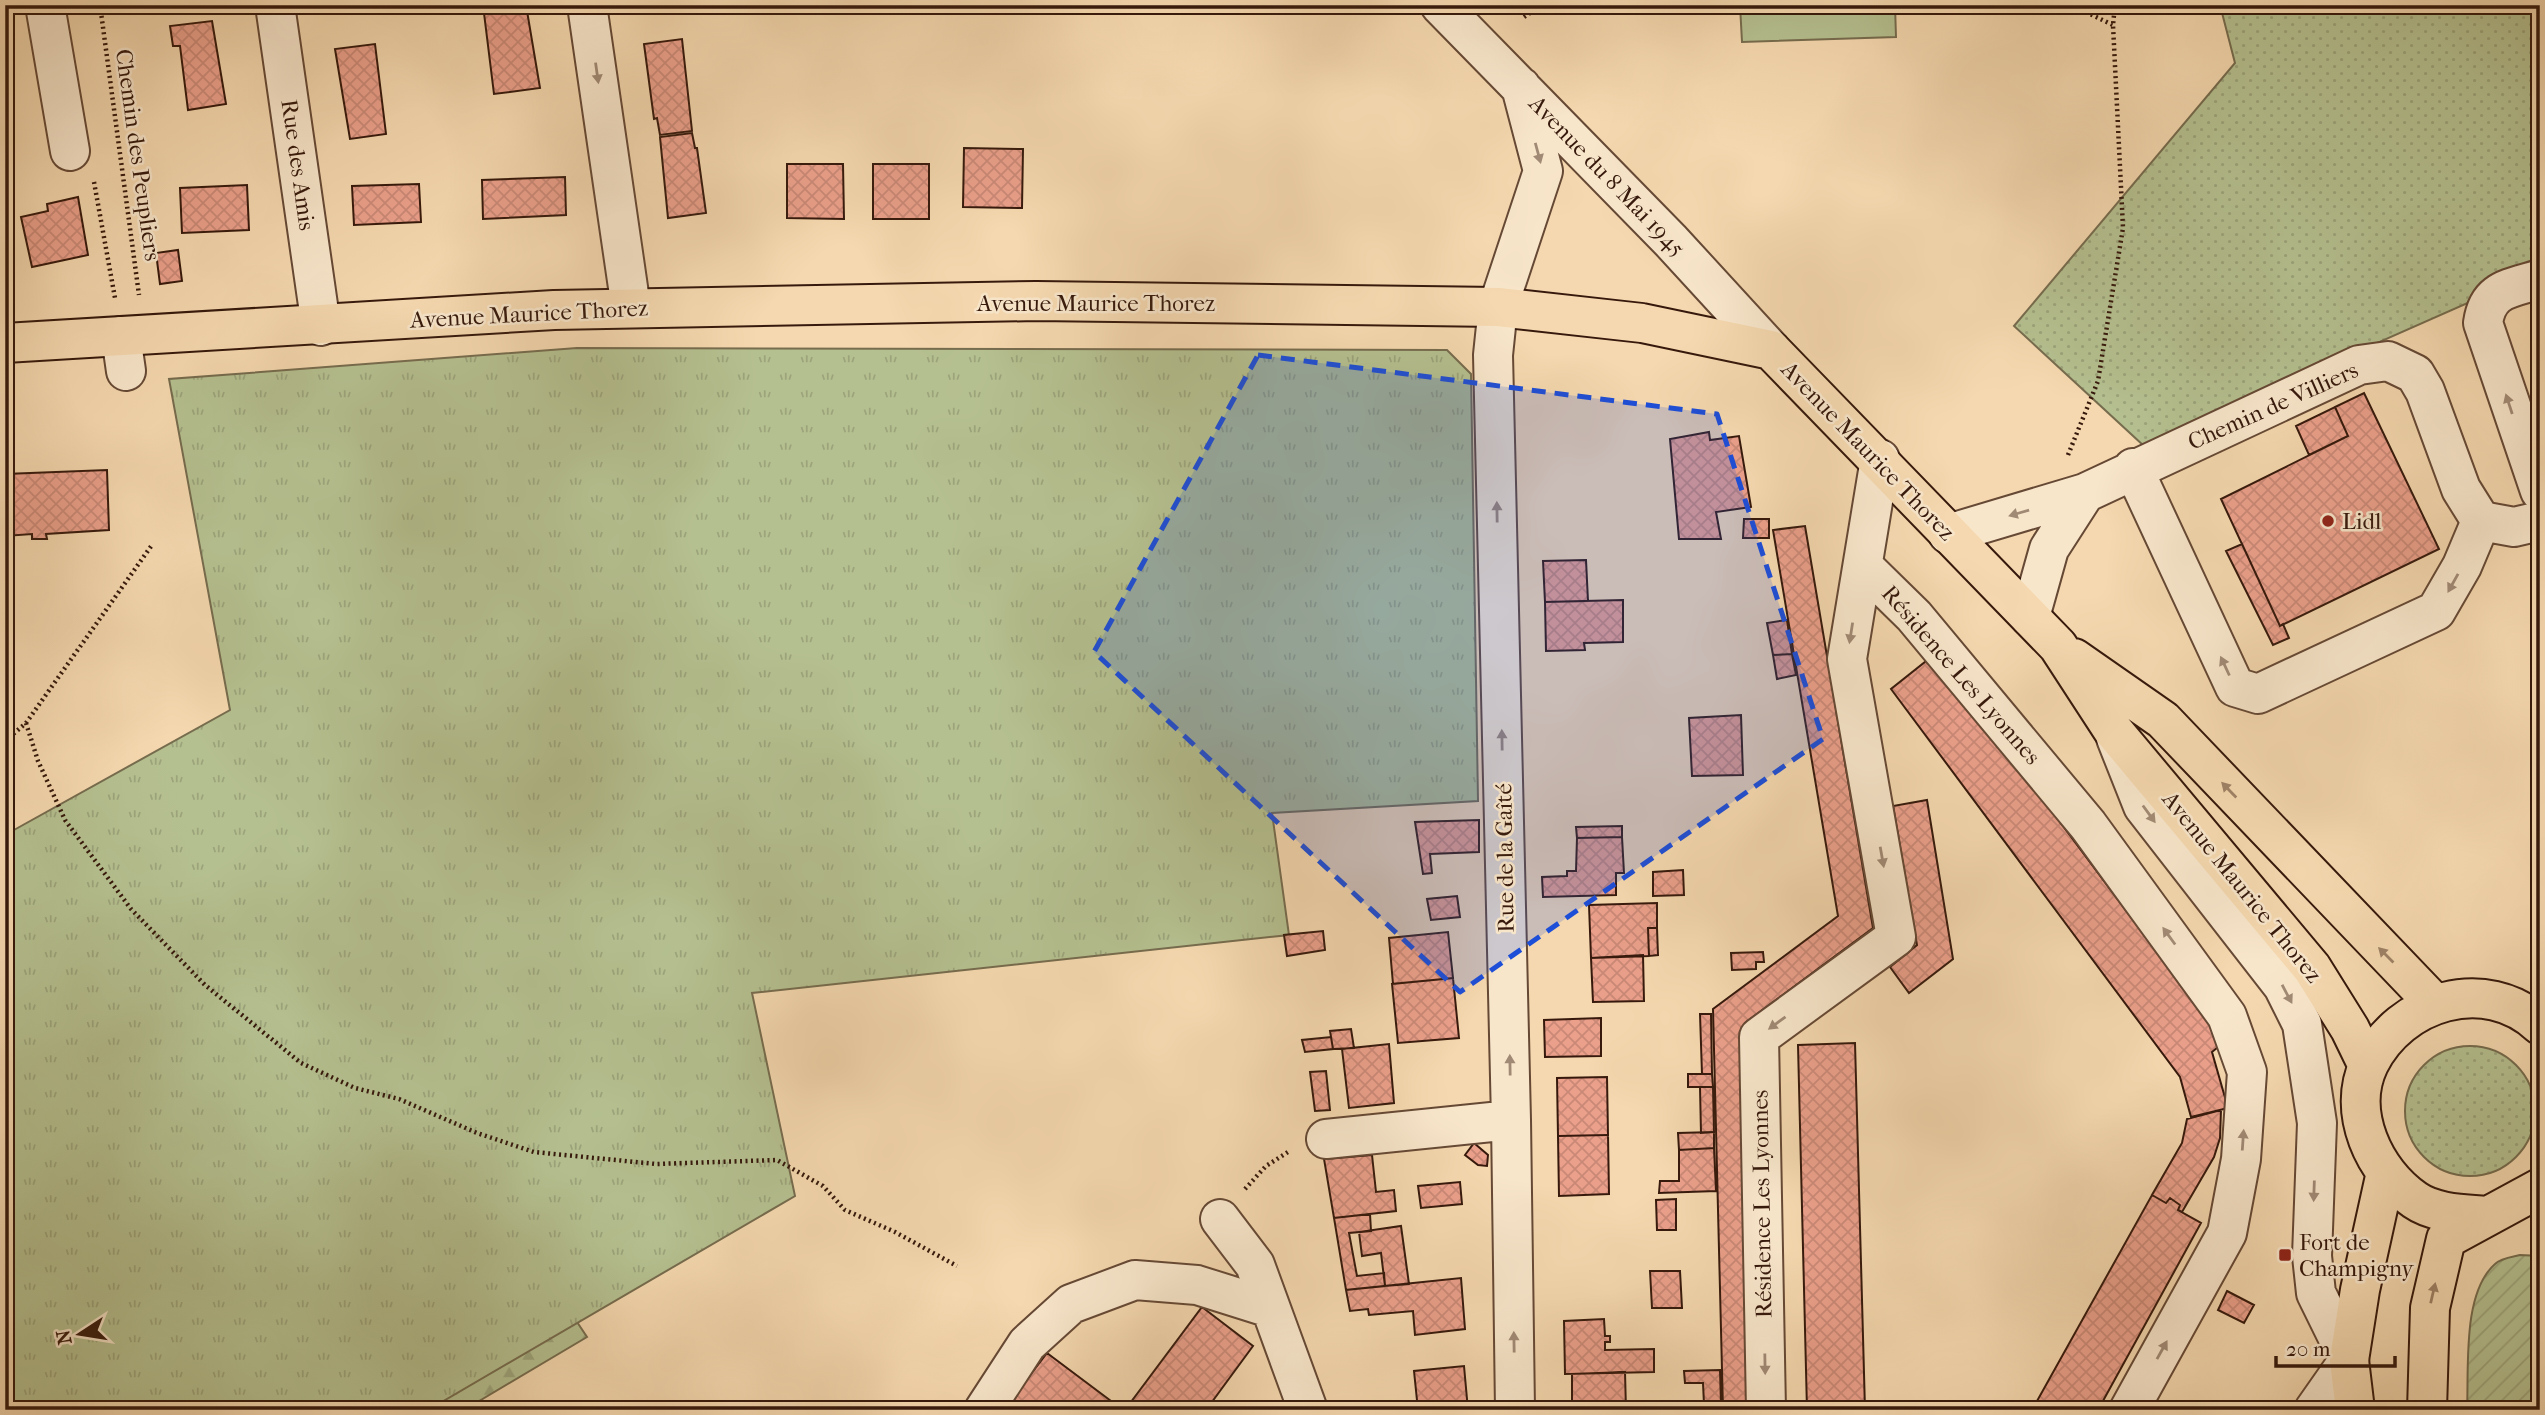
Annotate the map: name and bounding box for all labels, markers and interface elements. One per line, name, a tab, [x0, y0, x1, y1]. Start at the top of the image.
street label: Chemin des Peupliers	[110, 47, 166, 263]
one-way arrow	[591, 62, 602, 84]
street label: Avenue du 8 Mai 1945	[1523, 89, 1691, 262]
street label: Rue des Amis	[275, 98, 321, 232]
one-way arrow	[1533, 142, 1544, 164]
street label: Avenue Maurice Thorez	[976, 290, 1215, 317]
street label: Avenue Maurice Thorez	[408, 294, 649, 334]
street label: Avenue Maurice Thorez	[1775, 355, 1960, 546]
street label: Chemin de Villiers	[2184, 356, 2362, 456]
one-way arrow	[2503, 393, 2514, 414]
one-way arrow	[1491, 501, 1502, 523]
one-way arrow	[2009, 508, 2030, 518]
place label: Lidl	[2342, 508, 2382, 535]
marker: Lidl	[2320, 513, 2336, 529]
one-way arrow	[2447, 573, 2459, 592]
street label: Résidence Les Lyonnes	[1876, 580, 2046, 770]
one-way arrow	[1845, 622, 1856, 644]
one-way arrow	[2219, 656, 2231, 676]
one-way arrow	[1496, 728, 1508, 750]
one-way arrow	[2222, 782, 2238, 799]
street label: Rue de la Gaîté	[1490, 783, 1520, 933]
street label: Avenue Maurice Thorez	[2156, 785, 2327, 988]
one-way arrow	[2142, 805, 2156, 823]
one-way arrow	[1877, 846, 1888, 868]
one-way arrow	[2162, 926, 2176, 945]
one-way arrow	[2378, 946, 2395, 963]
one-way arrow	[2280, 985, 2292, 1005]
one-way arrow	[1768, 1016, 1786, 1030]
one-way arrow	[1504, 1054, 1516, 1076]
street label: Résidence Les Lyonnes	[1747, 1090, 1777, 1318]
one-way arrow	[2237, 1129, 2248, 1151]
one-way arrow	[2309, 1180, 2320, 1202]
place label: Fort de Champigny	[2299, 1229, 2414, 1282]
marker: Fort de Champigny	[2277, 1247, 2293, 1263]
one-way arrow	[2428, 1282, 2439, 1304]
north arrow	[46, 1300, 116, 1370]
scale bar	[2276, 1324, 2394, 1368]
text: N	[52, 1327, 77, 1347]
one-way arrow	[1508, 1330, 1520, 1352]
text: 20 m	[2286, 1337, 2331, 1361]
one-way arrow	[2156, 1340, 2168, 1360]
one-way arrow	[1759, 1353, 1771, 1375]

